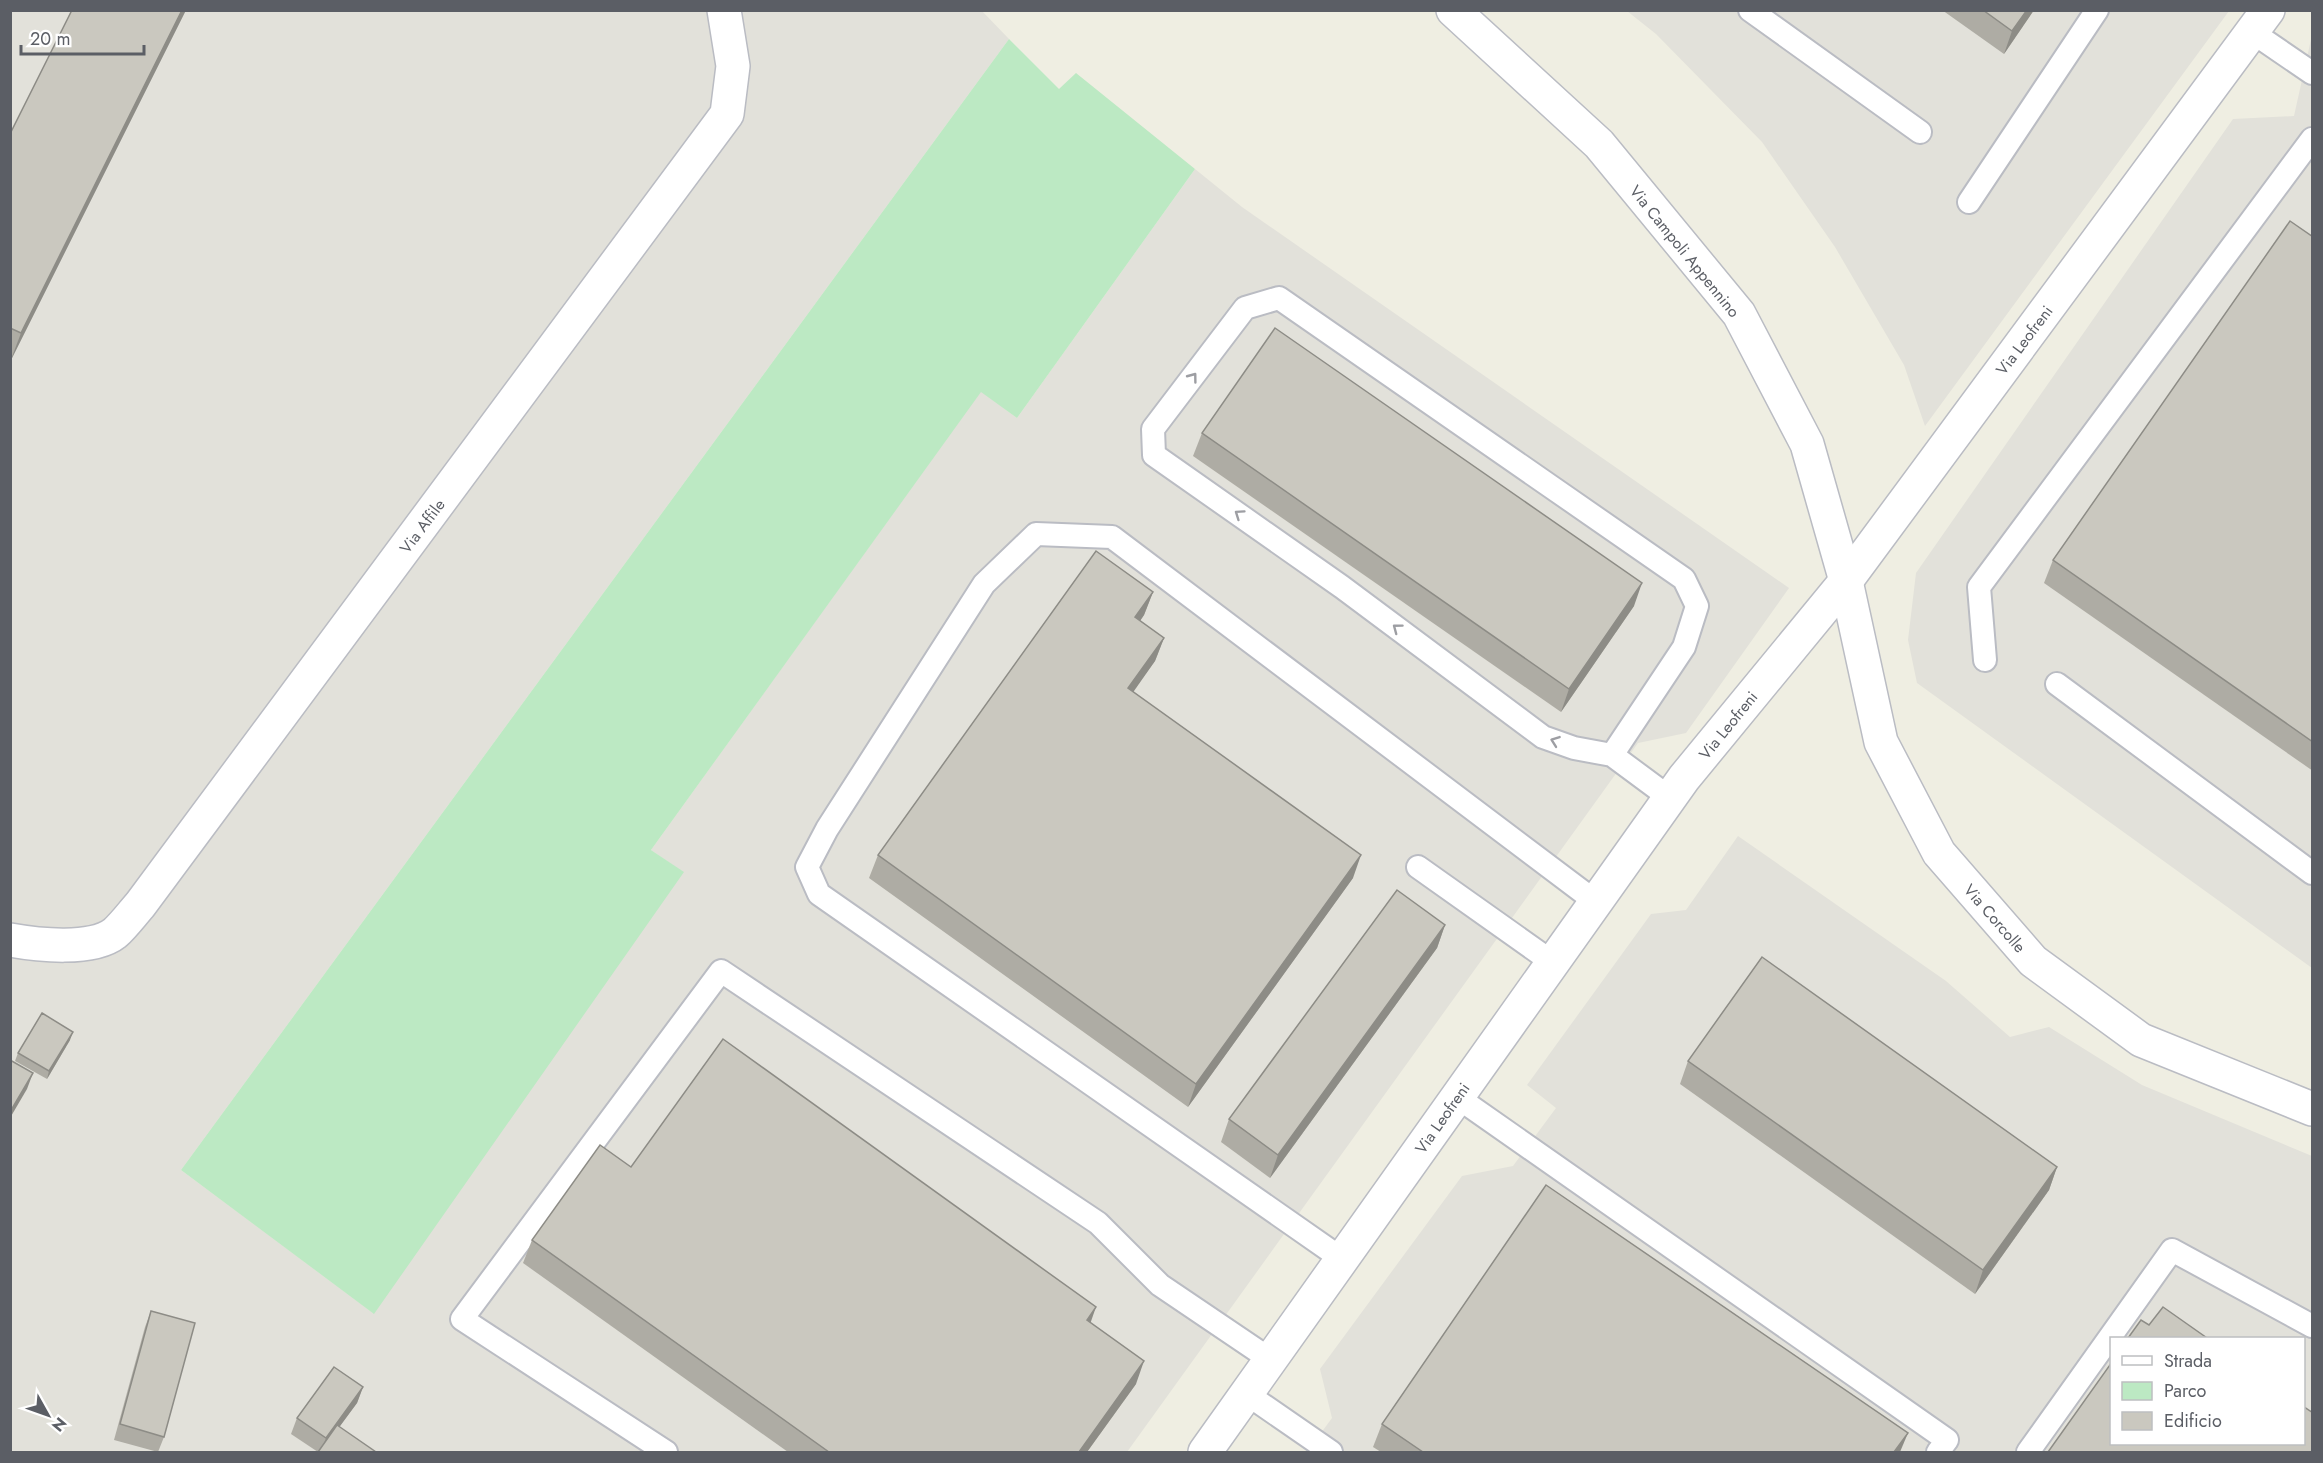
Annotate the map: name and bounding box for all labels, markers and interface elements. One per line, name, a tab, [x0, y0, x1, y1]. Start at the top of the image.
scale bar	[21, 18, 144, 56]
text: 20 m	[30, 26, 70, 52]
street label: Via Campoli Appennino	[1624, 180, 1745, 322]
street label: Via Leofreni	[1991, 301, 2058, 380]
one-way arrow	[1186, 372, 1197, 383]
street label: Via Affile	[394, 494, 451, 558]
one-way arrow	[1234, 510, 1245, 521]
one-way arrow	[1393, 624, 1404, 635]
street label: Via Leofreni	[1694, 686, 1763, 764]
one-way arrow	[1550, 736, 1561, 749]
street label: Via Corcolle	[1958, 879, 2031, 958]
street label: Via Leofreni	[1409, 1078, 1475, 1158]
legend	[2110, 1337, 2305, 1445]
text: Strada	[2164, 1348, 2212, 1374]
text: Parco	[2164, 1378, 2206, 1404]
north arrow	[18, 1385, 78, 1445]
text: Edificio	[2164, 1408, 2222, 1434]
text: N	[46, 1412, 72, 1437]

